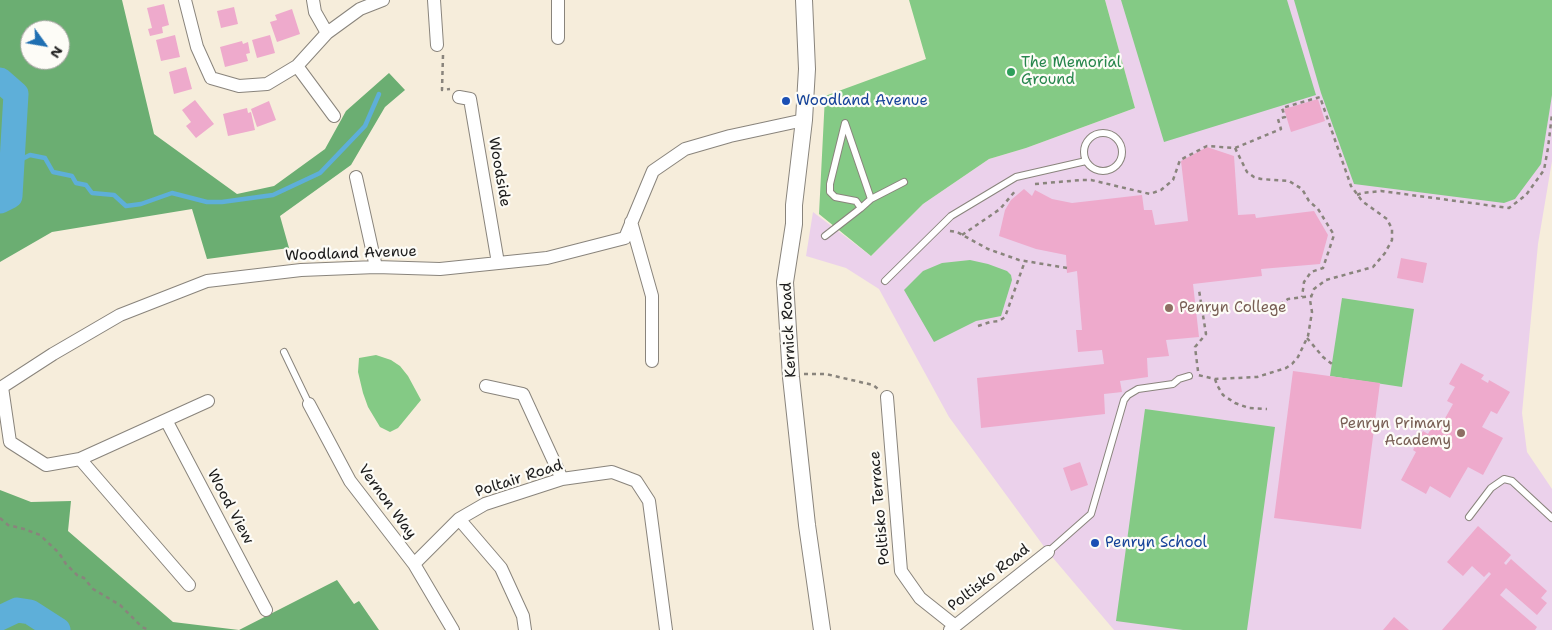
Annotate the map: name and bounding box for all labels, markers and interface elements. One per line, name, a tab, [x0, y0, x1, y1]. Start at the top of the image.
north arrow	[20, 20, 70, 70]
text: N	[46, 43, 67, 62]
place label: The Memorial Ground	[1021, 54, 1121, 89]
marker: The Memorial Ground	[1005, 66, 1017, 78]
place label: Woodland Avenue	[796, 92, 928, 110]
marker: Woodland Avenue	[780, 95, 792, 107]
street label: Woodside	[484, 136, 514, 208]
street label: Woodland Avenue	[285, 243, 417, 265]
street label: Kernick Road	[778, 282, 800, 378]
place label: Penryn College	[1179, 299, 1287, 317]
marker: Penryn College	[1163, 302, 1175, 314]
place label: Penryn Primary Academy	[1340, 415, 1451, 450]
marker: Penryn Primary Academy	[1455, 427, 1467, 439]
street label: Poltisko Terrace	[866, 450, 894, 566]
street label: Poltair Road	[473, 456, 565, 502]
street label: Vernon Way	[354, 461, 420, 543]
street label: Wood View	[203, 467, 257, 547]
place label: Penryn School	[1105, 534, 1207, 552]
marker: Penryn School	[1089, 537, 1101, 549]
street label: Poltisko Road	[945, 541, 1033, 615]

